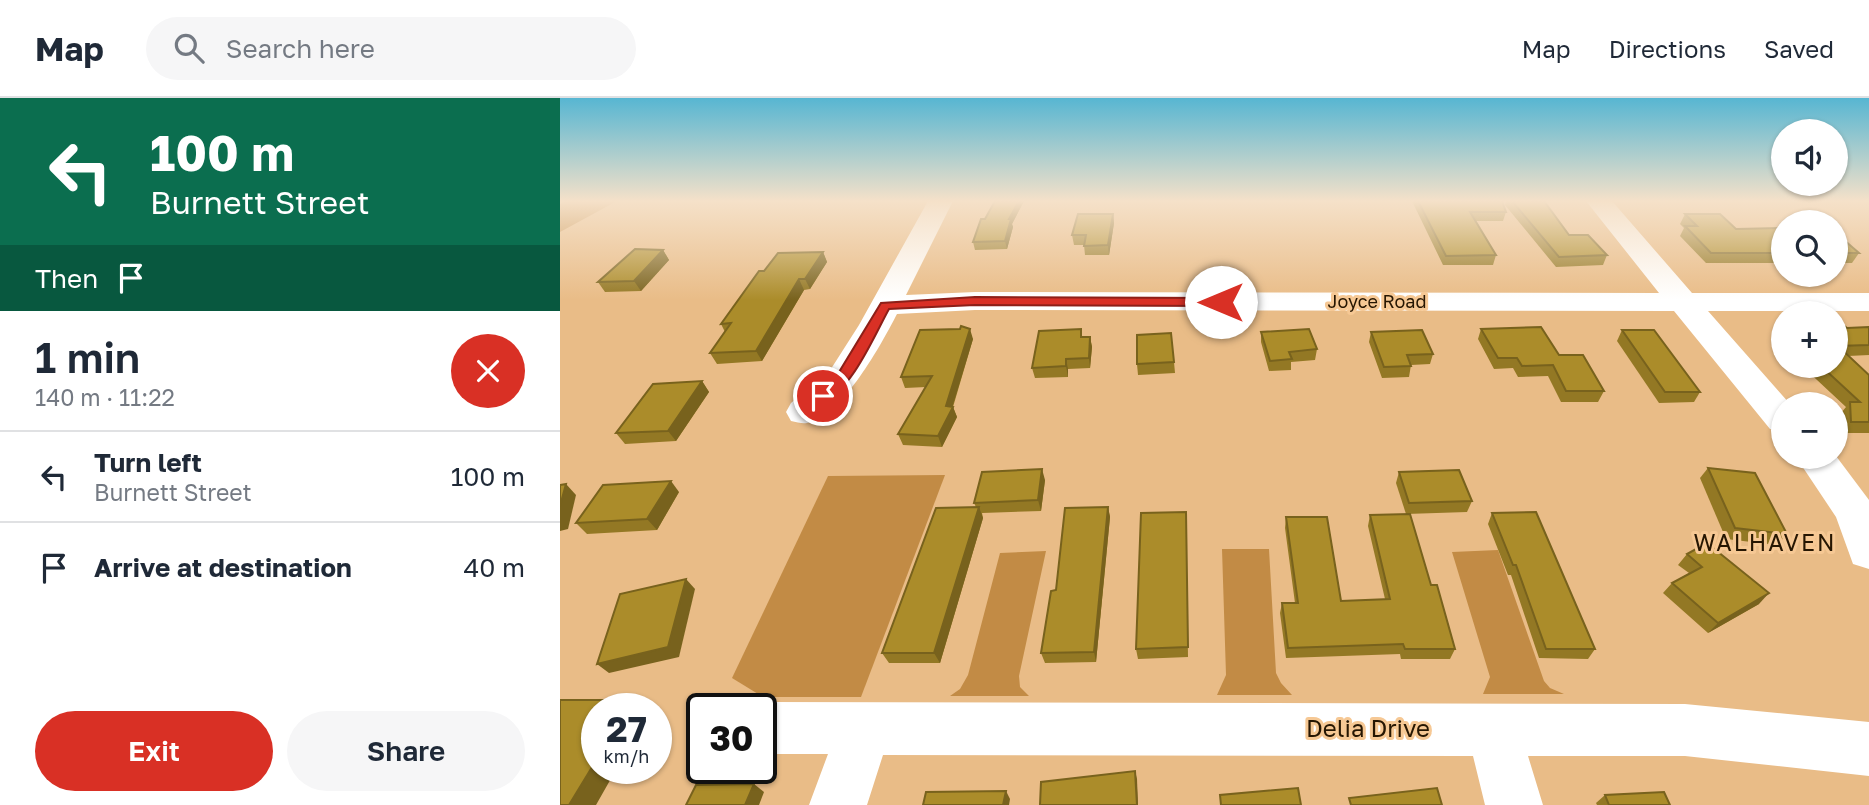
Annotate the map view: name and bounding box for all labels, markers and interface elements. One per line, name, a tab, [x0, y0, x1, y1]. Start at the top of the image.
search box	[146, 17, 636, 80]
text: Map	[35, 29, 104, 68]
icon: search	[170, 29, 208, 67]
text: Search here	[226, 33, 375, 64]
text: Map	[1522, 34, 1571, 63]
text: Directions	[1609, 34, 1726, 63]
text: Saved	[1764, 34, 1834, 63]
map controls	[1771, 119, 1848, 469]
button: sound	[1771, 119, 1848, 196]
text: 100 m	[150, 123, 294, 182]
icon: left	[35, 126, 126, 217]
text: Burnett Street	[150, 183, 370, 221]
button: search	[1771, 210, 1848, 287]
icon: arrive	[112, 259, 150, 297]
text: Then	[35, 263, 98, 294]
position arrow	[1184, 265, 1258, 339]
street label: Joyce Road	[1328, 290, 1427, 312]
button: +	[1771, 301, 1848, 378]
text: 1 min	[35, 332, 140, 382]
button: close	[451, 334, 525, 408]
pin	[793, 366, 853, 426]
icon: arrive	[804, 377, 842, 415]
text: 140 m · 11:22	[35, 383, 175, 411]
button: −	[1771, 392, 1848, 469]
text: Turn left	[94, 447, 202, 478]
icon: left	[35, 458, 73, 496]
text: 100 m	[451, 461, 525, 492]
text: Burnett Street	[94, 478, 252, 506]
district label: WALHAVEN	[1694, 528, 1836, 556]
icon: arrive	[35, 549, 73, 587]
text: Arrive at destination	[94, 552, 352, 583]
text: 40 m	[464, 552, 525, 583]
speed limit sign: 30	[686, 693, 777, 784]
text: 27	[606, 708, 647, 750]
button: Exit	[35, 711, 273, 791]
button: Share	[287, 711, 525, 791]
street label: Delia Drive	[1306, 713, 1430, 742]
text: km/h	[604, 745, 649, 767]

